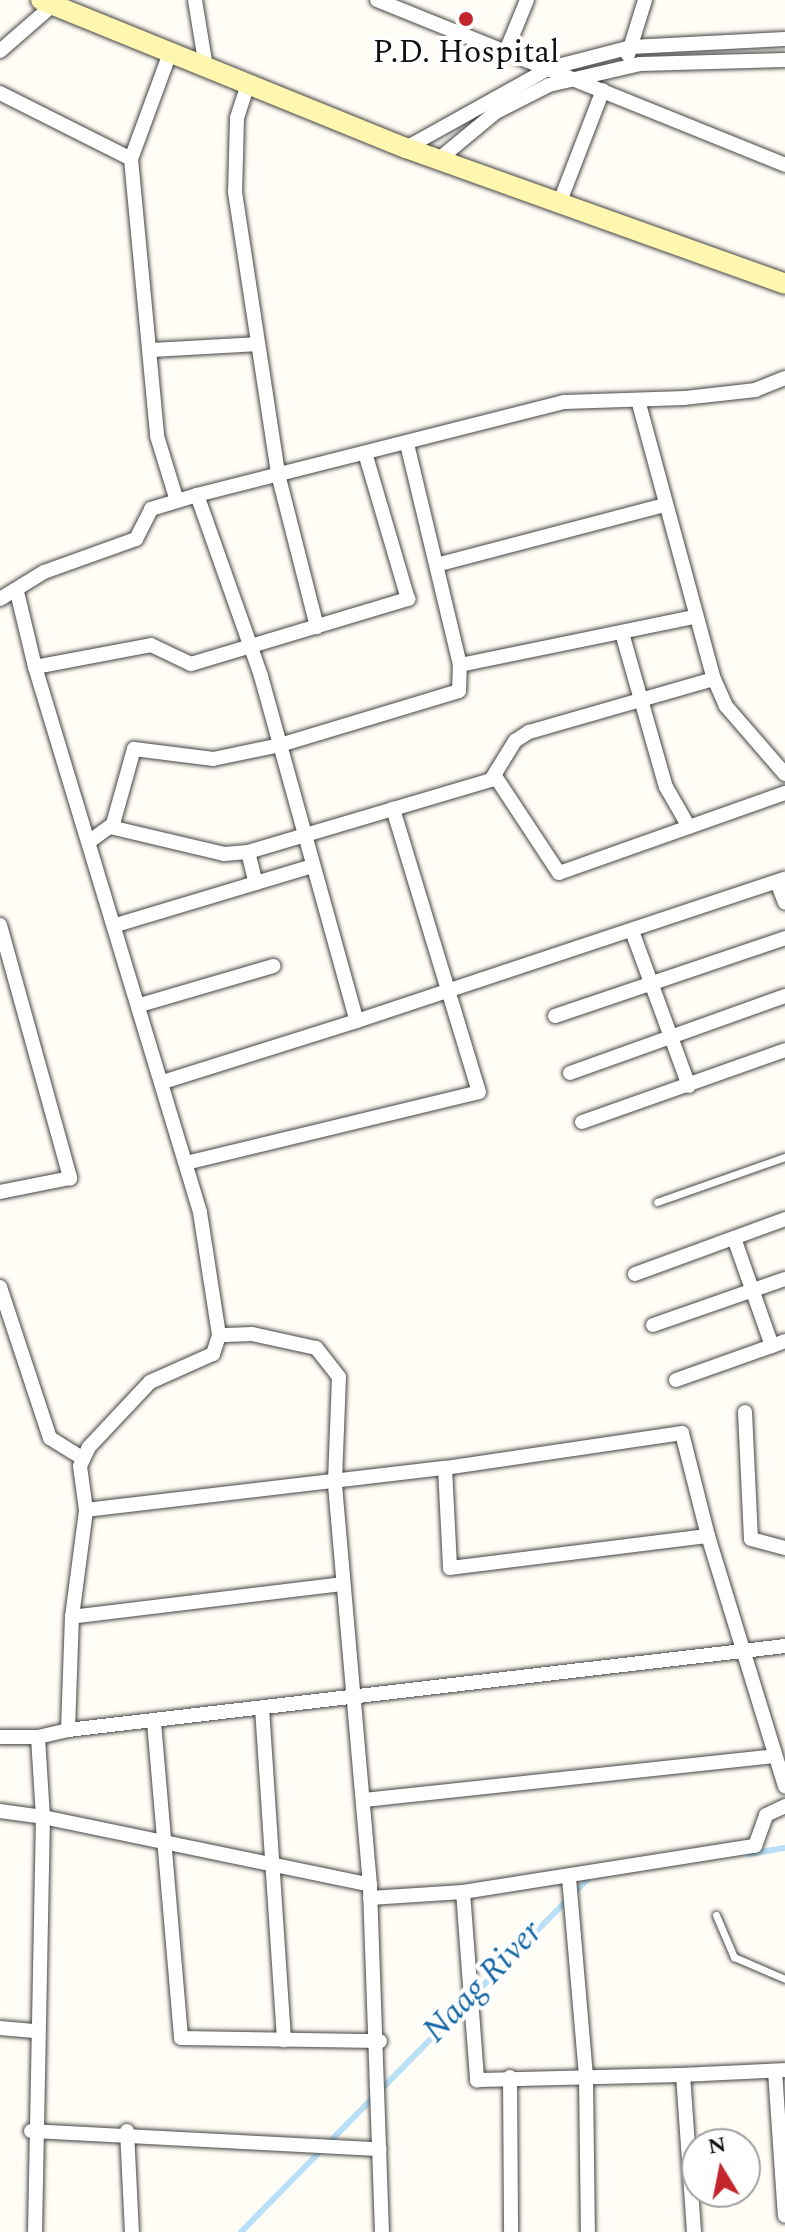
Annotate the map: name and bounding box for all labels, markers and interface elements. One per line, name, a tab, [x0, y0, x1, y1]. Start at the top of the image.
marker: P.D. Hospital	[455, 8, 477, 30]
place label: P.D. Hospital	[373, 34, 559, 72]
water label: Naag River	[415, 1912, 551, 2052]
north arrow	[681, 2128, 761, 2208]
text: N	[705, 2128, 729, 2164]

